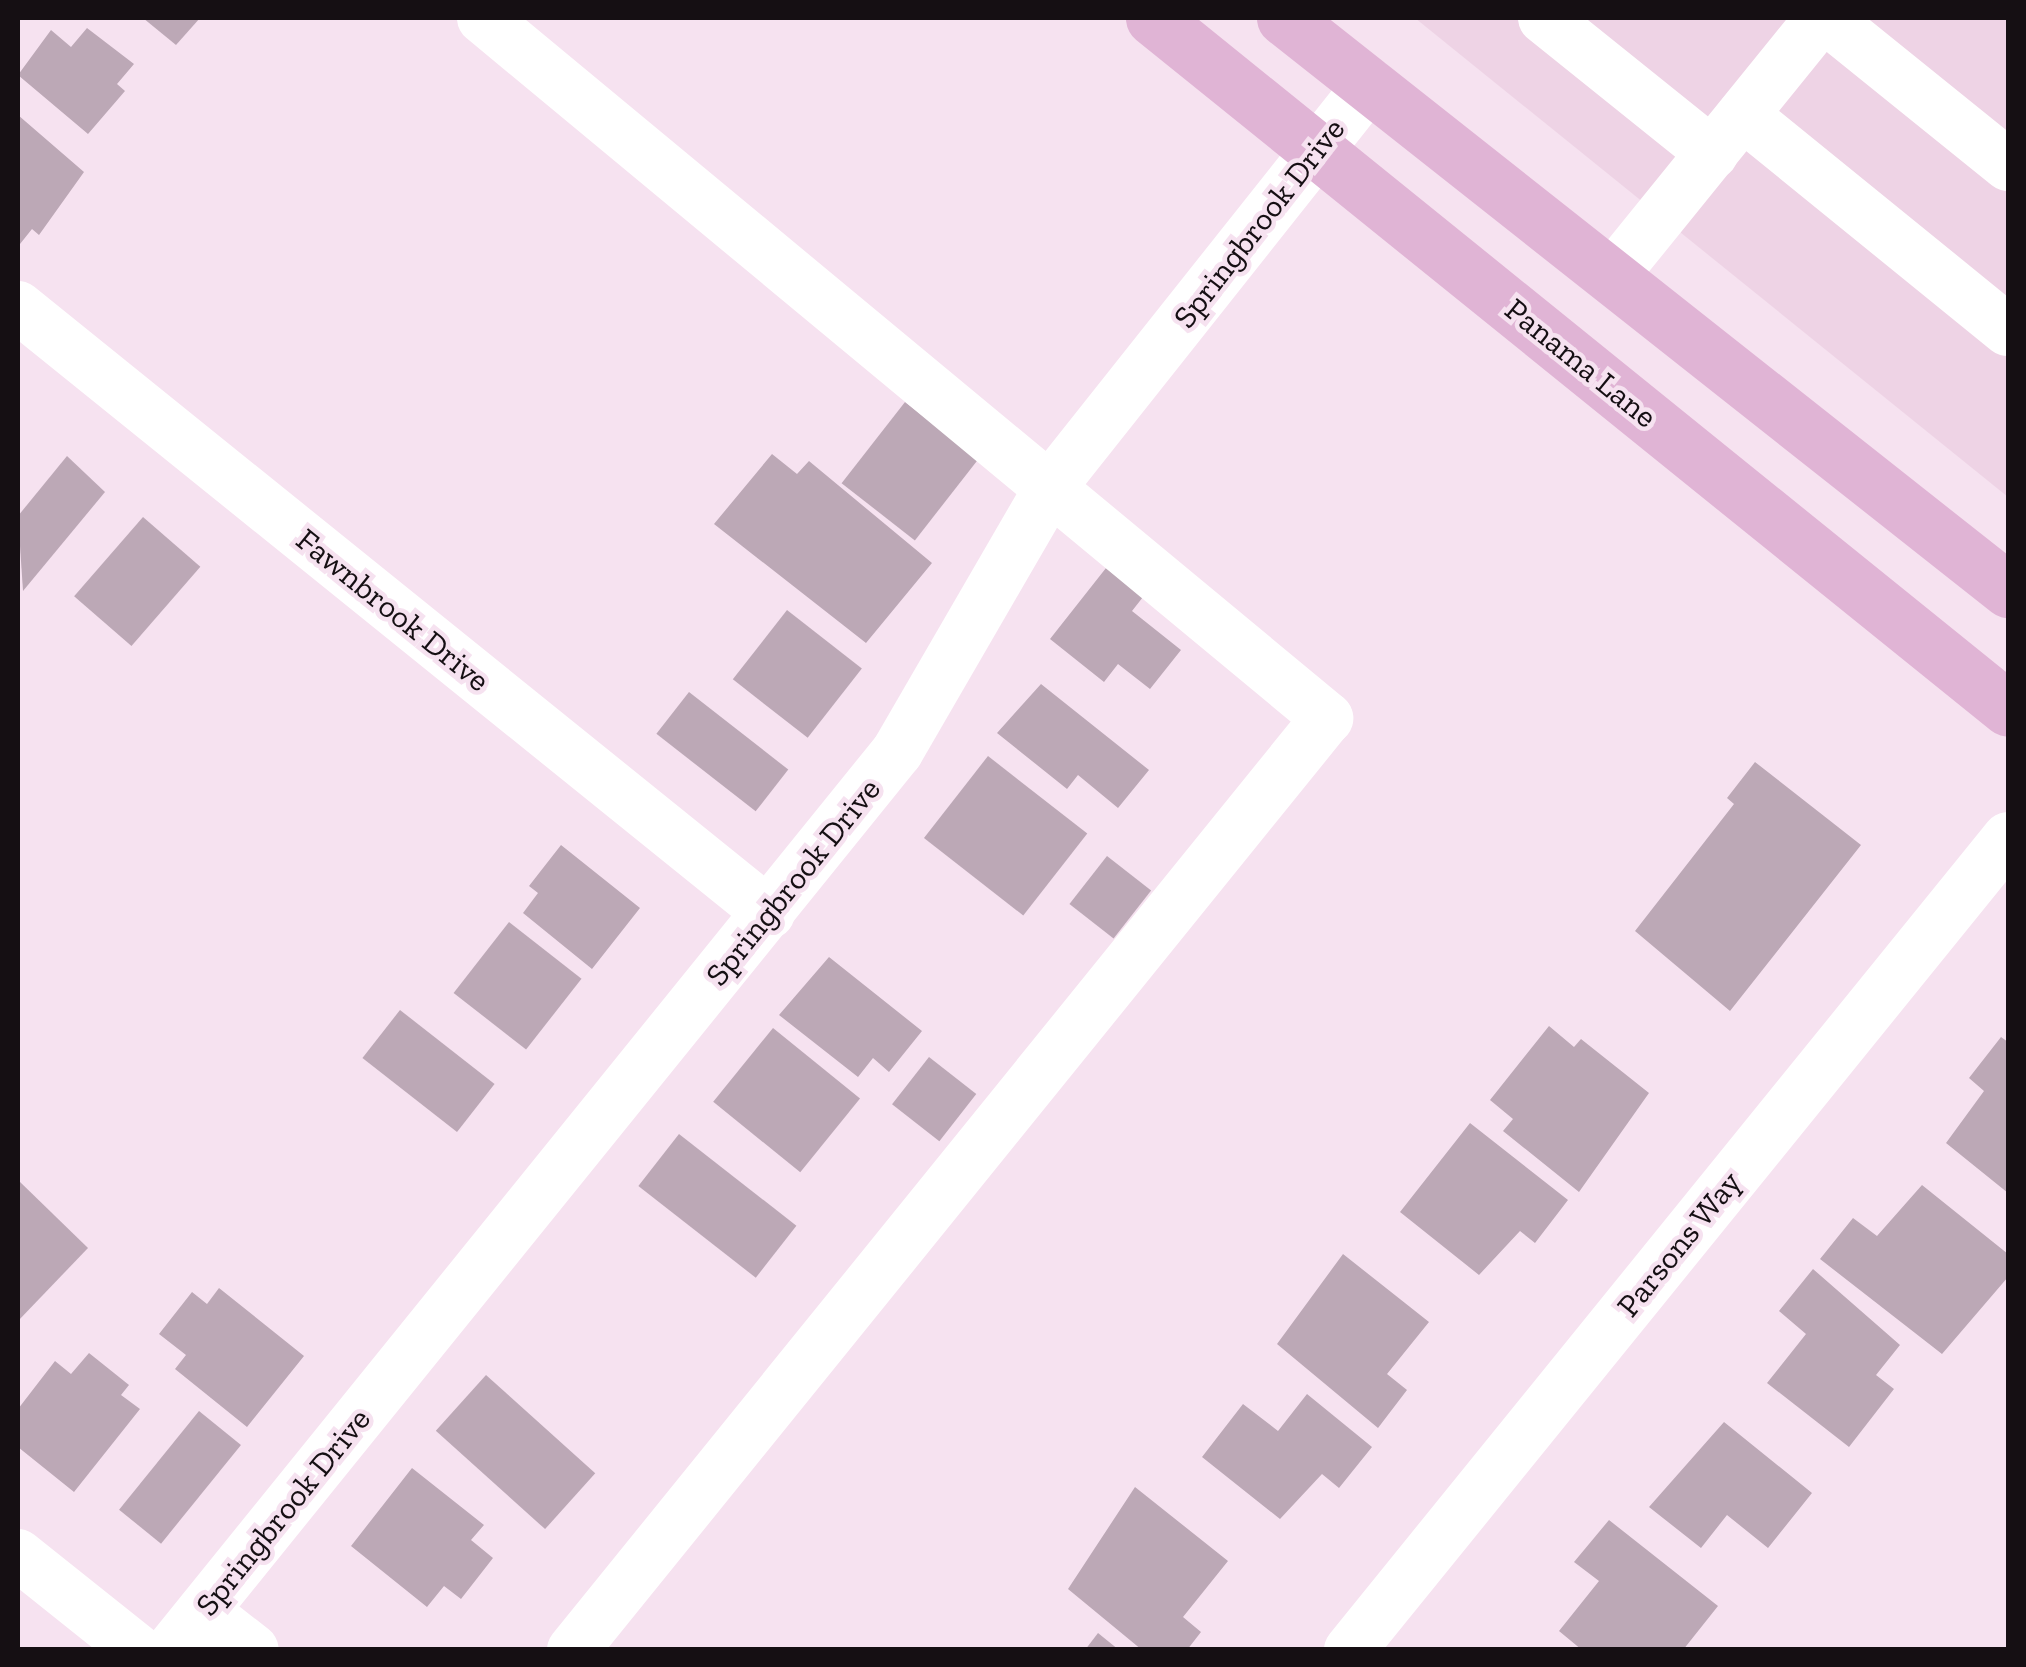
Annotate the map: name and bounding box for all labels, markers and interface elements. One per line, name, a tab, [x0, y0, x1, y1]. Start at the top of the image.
street label: Springbrook Drive	[1165, 111, 1353, 335]
street label: Panama Lane	[1497, 290, 1665, 436]
street label: Fawnbrook Drive	[289, 520, 497, 700]
street label: Springbrook Drive	[698, 771, 888, 993]
street label: Parsons Way	[1608, 1163, 1750, 1325]
street label: Springbrook Drive	[188, 1401, 378, 1623]

